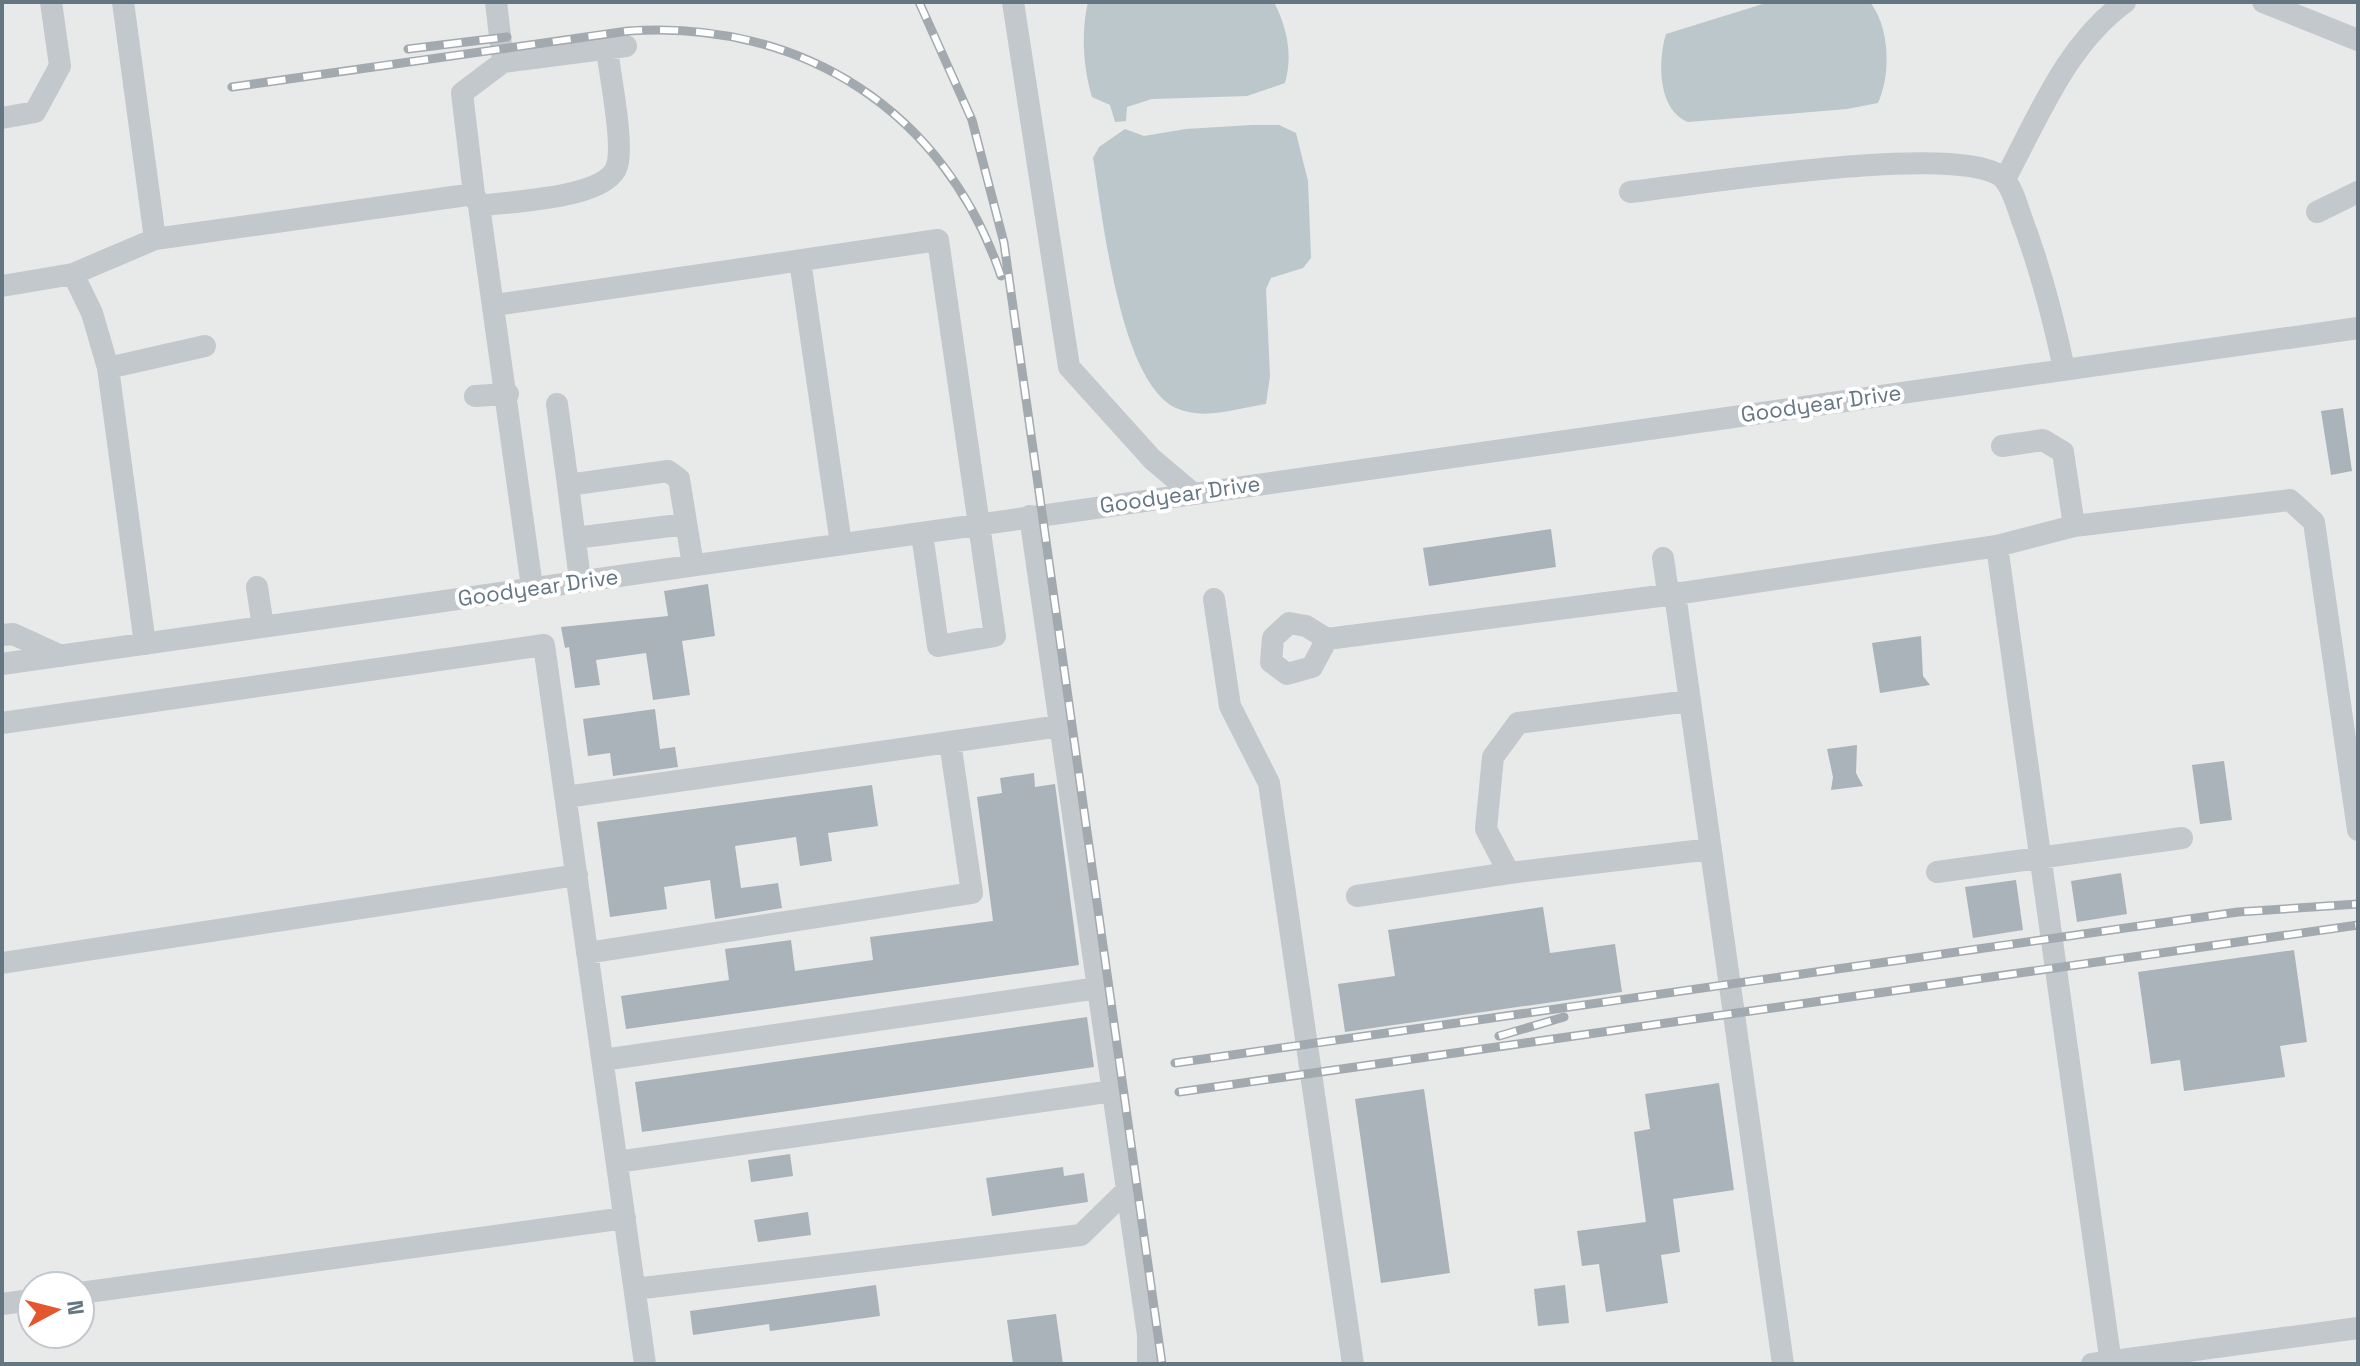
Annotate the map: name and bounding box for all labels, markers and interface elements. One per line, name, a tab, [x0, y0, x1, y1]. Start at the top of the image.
street label: Goodyear Drive	[1739, 378, 1903, 428]
street label: Goodyear Drive	[1098, 469, 1262, 519]
street label: Goodyear Drive	[456, 562, 620, 612]
north arrow	[16, 1270, 96, 1350]
text: N	[61, 1299, 91, 1317]

